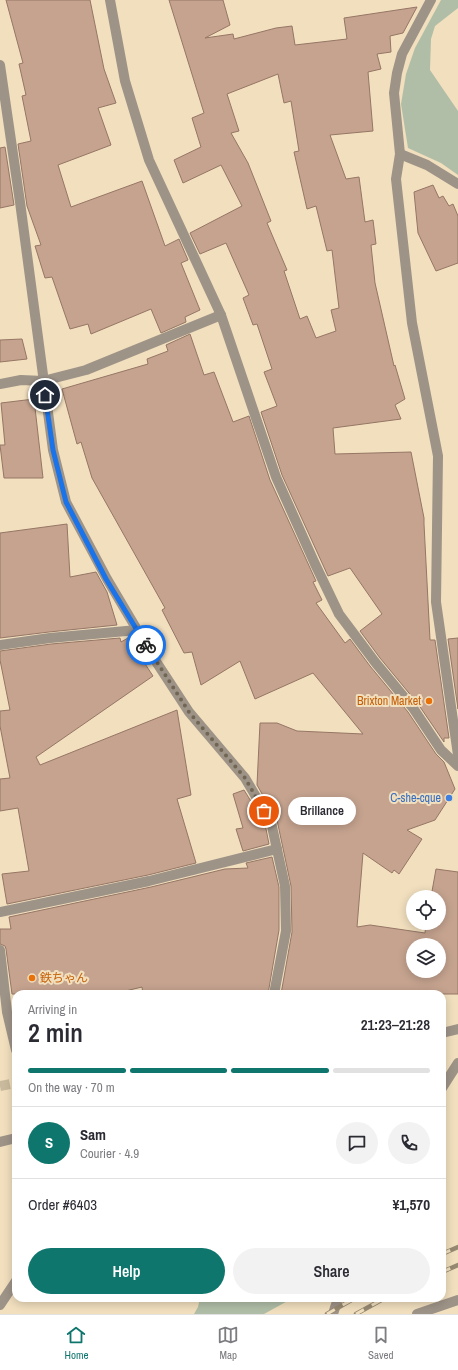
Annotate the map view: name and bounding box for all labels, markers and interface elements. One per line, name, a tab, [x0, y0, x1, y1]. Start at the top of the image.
pin	[28, 378, 62, 412]
icon: home	[34, 384, 56, 406]
courier	[126, 625, 166, 665]
icon: bike	[135, 634, 157, 656]
place label: Brixton Market	[357, 693, 421, 709]
marker: Brixton Market	[424, 696, 434, 706]
place label: C-she-cque	[390, 790, 441, 806]
marker: C-she-cque	[444, 793, 454, 803]
pin	[247, 794, 281, 828]
callout: Brillance	[288, 797, 356, 825]
icon: bag	[253, 800, 275, 822]
text: Brillance	[300, 802, 344, 819]
map controls	[406, 890, 446, 978]
button: locate	[406, 890, 446, 930]
button: layers	[406, 938, 446, 978]
place label: 鉄ちゃん	[40, 970, 88, 986]
marker: 鉄ちゃん	[27, 973, 37, 983]
text: Arriving in	[28, 1001, 77, 1018]
text: 21:23–21:28	[361, 1014, 430, 1035]
text: 2 min	[28, 1015, 83, 1050]
text: On the way · 70 m	[28, 1079, 115, 1096]
button: chat	[336, 1122, 378, 1164]
button: phone	[388, 1122, 430, 1164]
text: Sam	[80, 1124, 106, 1145]
text: S	[45, 1132, 53, 1153]
text: Courier · 4.9	[80, 1145, 139, 1162]
text: Order #6403	[28, 1194, 97, 1215]
text: ¥1,570	[392, 1194, 430, 1215]
button: Help	[28, 1248, 225, 1294]
button: Share	[233, 1248, 430, 1294]
tab: Home	[64, 1324, 88, 1362]
tab: Map	[217, 1324, 239, 1362]
tab: Saved	[368, 1324, 394, 1362]

